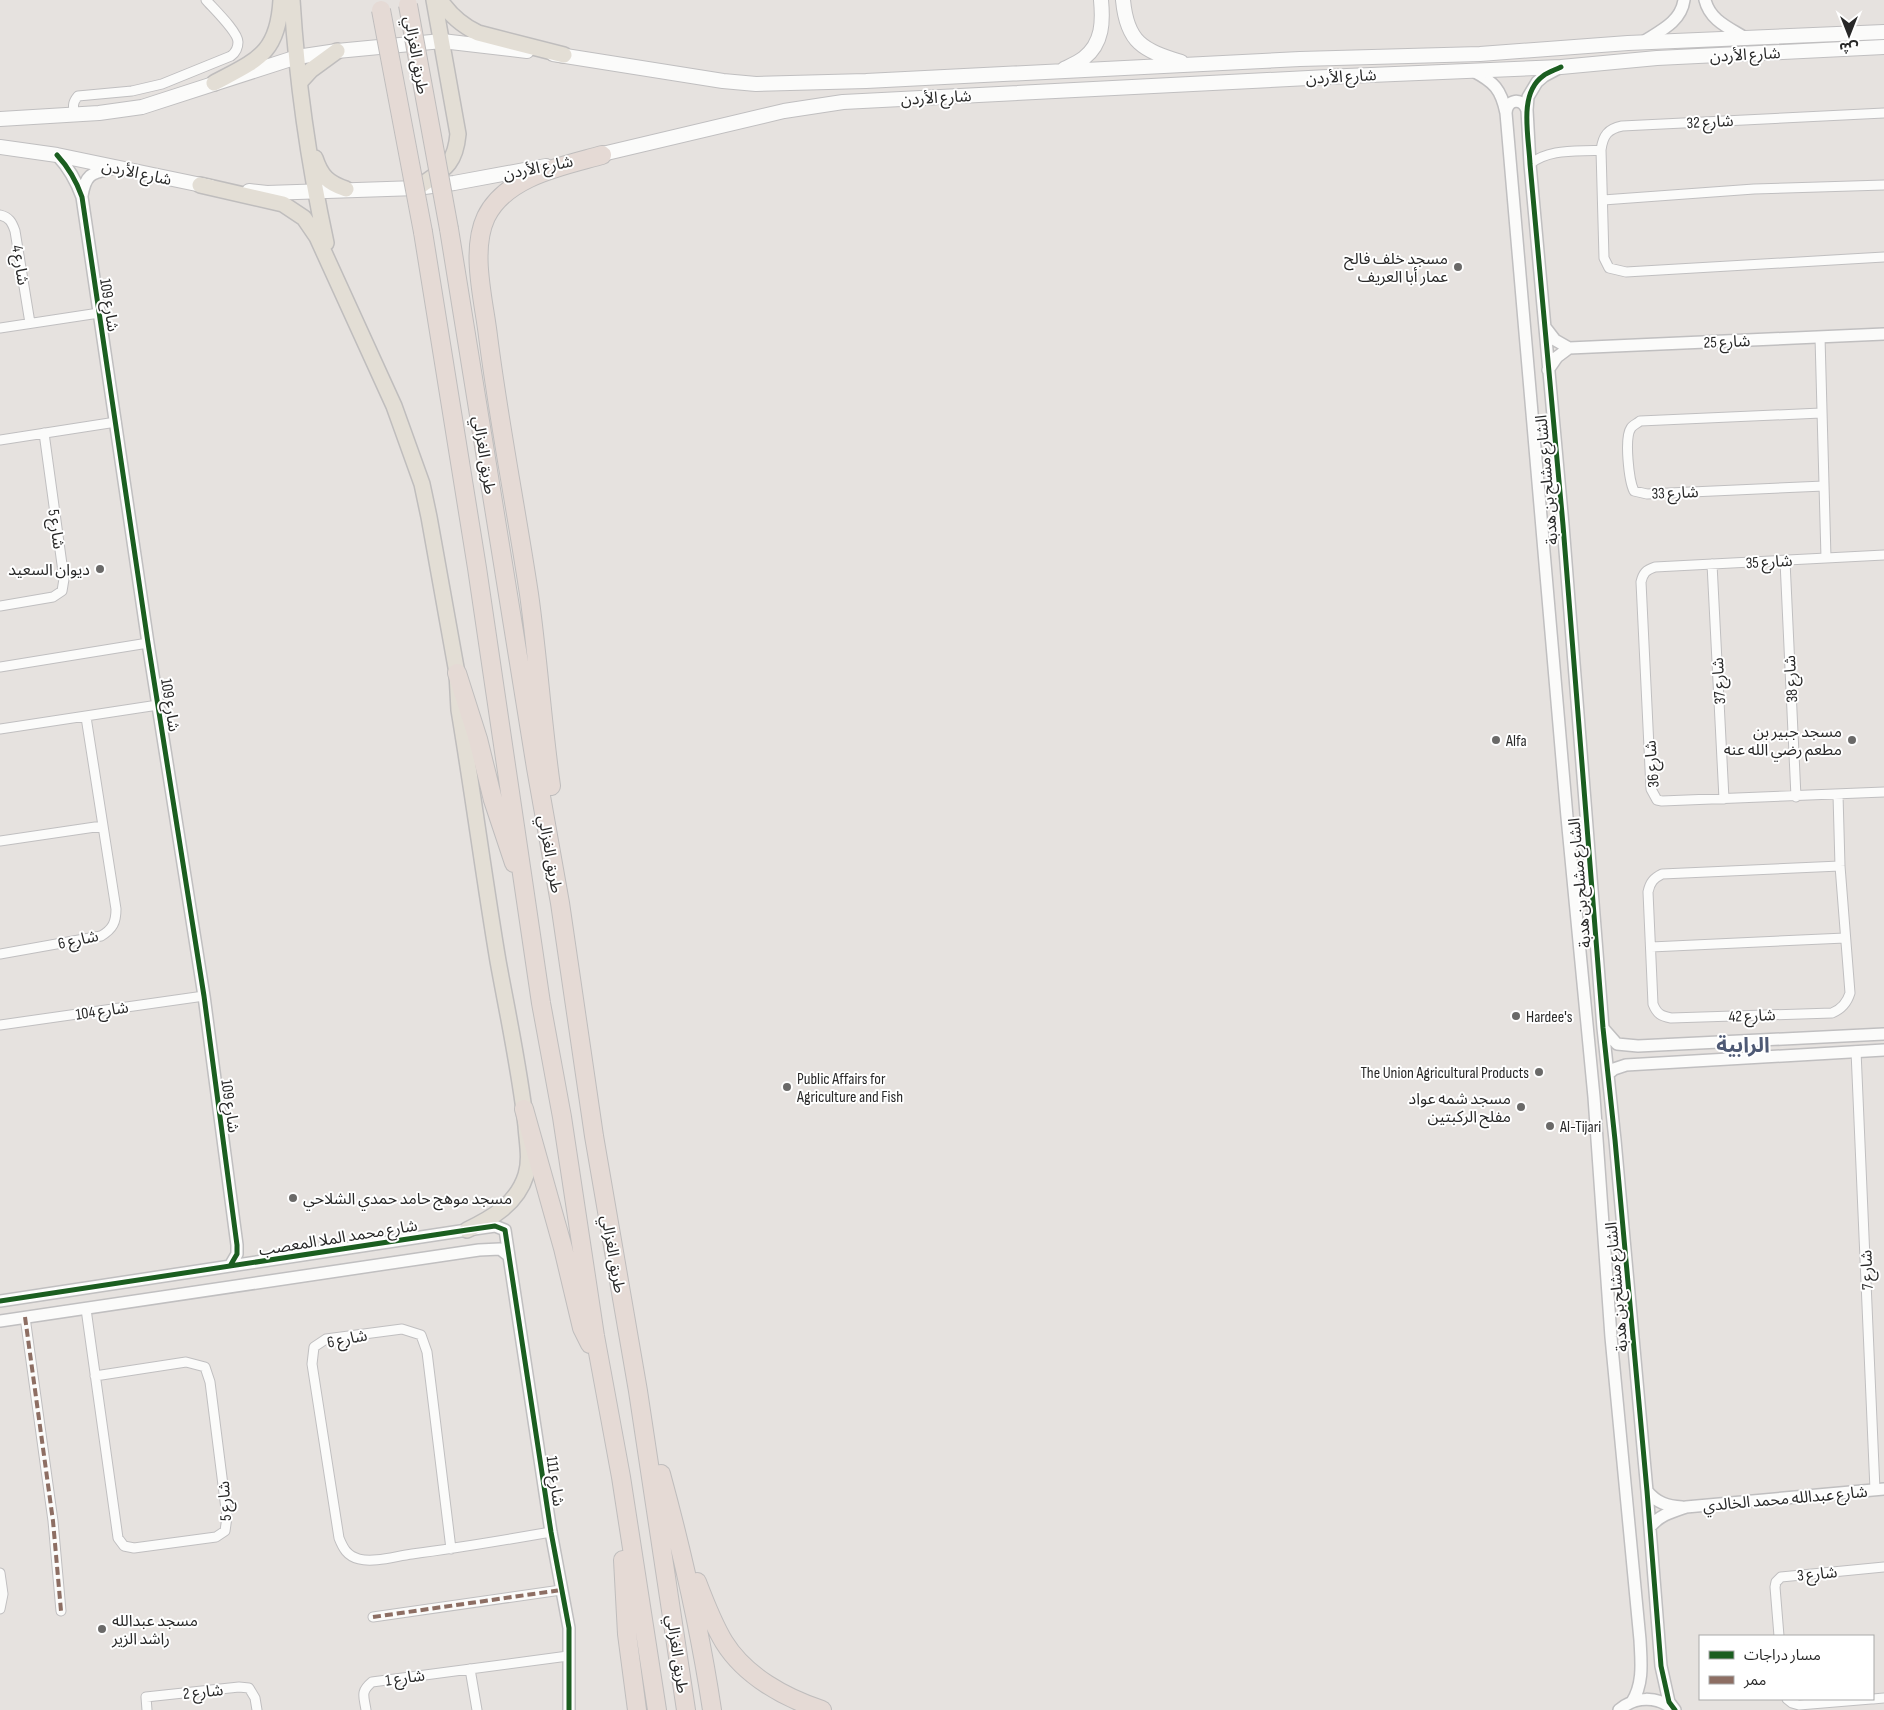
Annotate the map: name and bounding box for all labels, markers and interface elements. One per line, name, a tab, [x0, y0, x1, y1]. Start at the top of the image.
north arrow	[1824, 10, 1874, 60]
street label: طريق الغزالي	[398, 15, 432, 96]
text: ش	[1839, 39, 1859, 56]
street label: شارع الأردن	[1709, 44, 1781, 69]
street label: شارع الأردن	[1305, 66, 1377, 91]
street label: شارع الأردن	[900, 87, 972, 112]
street label: شارع 32	[1686, 112, 1734, 135]
street label: شارع الأردن	[502, 152, 575, 187]
street label: شارع الأردن	[100, 157, 173, 192]
street label: شارع 4	[5, 244, 32, 287]
place label: مسجد خلف فالح عمار أبا العريف	[1344, 250, 1448, 287]
marker: مسجد خلف فالح عمار أبا العريف	[1452, 261, 1464, 273]
street label: شارع 109	[93, 277, 122, 333]
street label: شارع 25	[1703, 332, 1751, 355]
street label: الشارع مشلح بن هدبة	[1532, 414, 1565, 546]
street label: طريق الغزالي	[466, 415, 499, 496]
street label: شارع 33	[1651, 483, 1699, 506]
street label: شارع 5	[41, 508, 68, 551]
street label: شارع 35	[1745, 552, 1793, 575]
place label: ديوان السعيد	[8, 561, 90, 580]
marker: ديوان السعيد	[94, 563, 106, 575]
street label: شارع 38	[1781, 655, 1804, 703]
street label: شارع 37	[1709, 657, 1732, 705]
street label: شارع 109	[154, 677, 183, 733]
place label: مسجد جبير بن مطعم رضي الله عنه	[1724, 723, 1842, 762]
place label: Alfa	[1505, 732, 1527, 751]
marker: Alfa	[1490, 734, 1502, 746]
marker: مسجد جبير بن مطعم رضي الله عنه	[1846, 734, 1858, 746]
street label: شارع 36	[1641, 739, 1666, 788]
street label: طريق الغزالي	[532, 814, 566, 895]
street label: الشارع مشلح بن هدبة	[1565, 817, 1598, 949]
street label: شارع 6	[56, 927, 101, 956]
street label: شارع 104	[75, 998, 130, 1027]
street label: شارع 42	[1728, 1006, 1776, 1029]
place label: Hardee's	[1526, 1008, 1573, 1027]
marker: Hardee's	[1510, 1010, 1522, 1022]
district label: الرابية	[1716, 1033, 1770, 1058]
place label: The Union Agricultural Products	[1360, 1064, 1529, 1083]
marker: The Union Agricultural Products	[1533, 1066, 1545, 1078]
place label: Public Affairs for Agriculture and Fish	[796, 1070, 903, 1107]
street label: شارع 109	[214, 1078, 243, 1134]
marker: Public Affairs for Agriculture and Fish	[781, 1081, 793, 1093]
place label: مسجد شمه عواد مفلح الركبتين	[1409, 1090, 1511, 1129]
marker: مسجد شمه عواد مفلح الركبتين	[1515, 1101, 1527, 1113]
place label: Al-Tijari	[1559, 1118, 1601, 1137]
marker: Al-Tijari	[1544, 1120, 1556, 1132]
place label: مسجد موهج حامد حمدي الشلاحي	[303, 1190, 512, 1211]
marker: مسجد موهج حامد حمدي الشلاحي	[287, 1192, 299, 1204]
street label: طريق الغزالي	[595, 1214, 629, 1295]
street label: شارع محمد الملا المعصب	[258, 1217, 419, 1262]
street label: الشارع مشلح بن هدبة	[1602, 1221, 1635, 1353]
street label: شارع 7	[1857, 1249, 1880, 1290]
street label: شارع 6	[325, 1326, 369, 1355]
street label: شارع 111	[540, 1455, 567, 1508]
street label: شارع 5	[215, 1480, 238, 1521]
street label: شارع عبدالله محمد الخالدي	[1702, 1483, 1869, 1518]
street label: شارع 3	[1796, 1563, 1838, 1588]
place label: مسجد عبدالله راشد الزير	[111, 1612, 198, 1649]
street label: طريق الغزالي	[660, 1614, 691, 1695]
marker: مسجد عبدالله راشد الزير	[96, 1623, 108, 1635]
legend	[1699, 1635, 1874, 1700]
text: مسار دراجات	[1744, 1646, 1821, 1665]
street label: شارع 1	[384, 1666, 426, 1693]
text: ممر	[1743, 1671, 1767, 1690]
street label: شارع 2	[182, 1681, 224, 1706]

